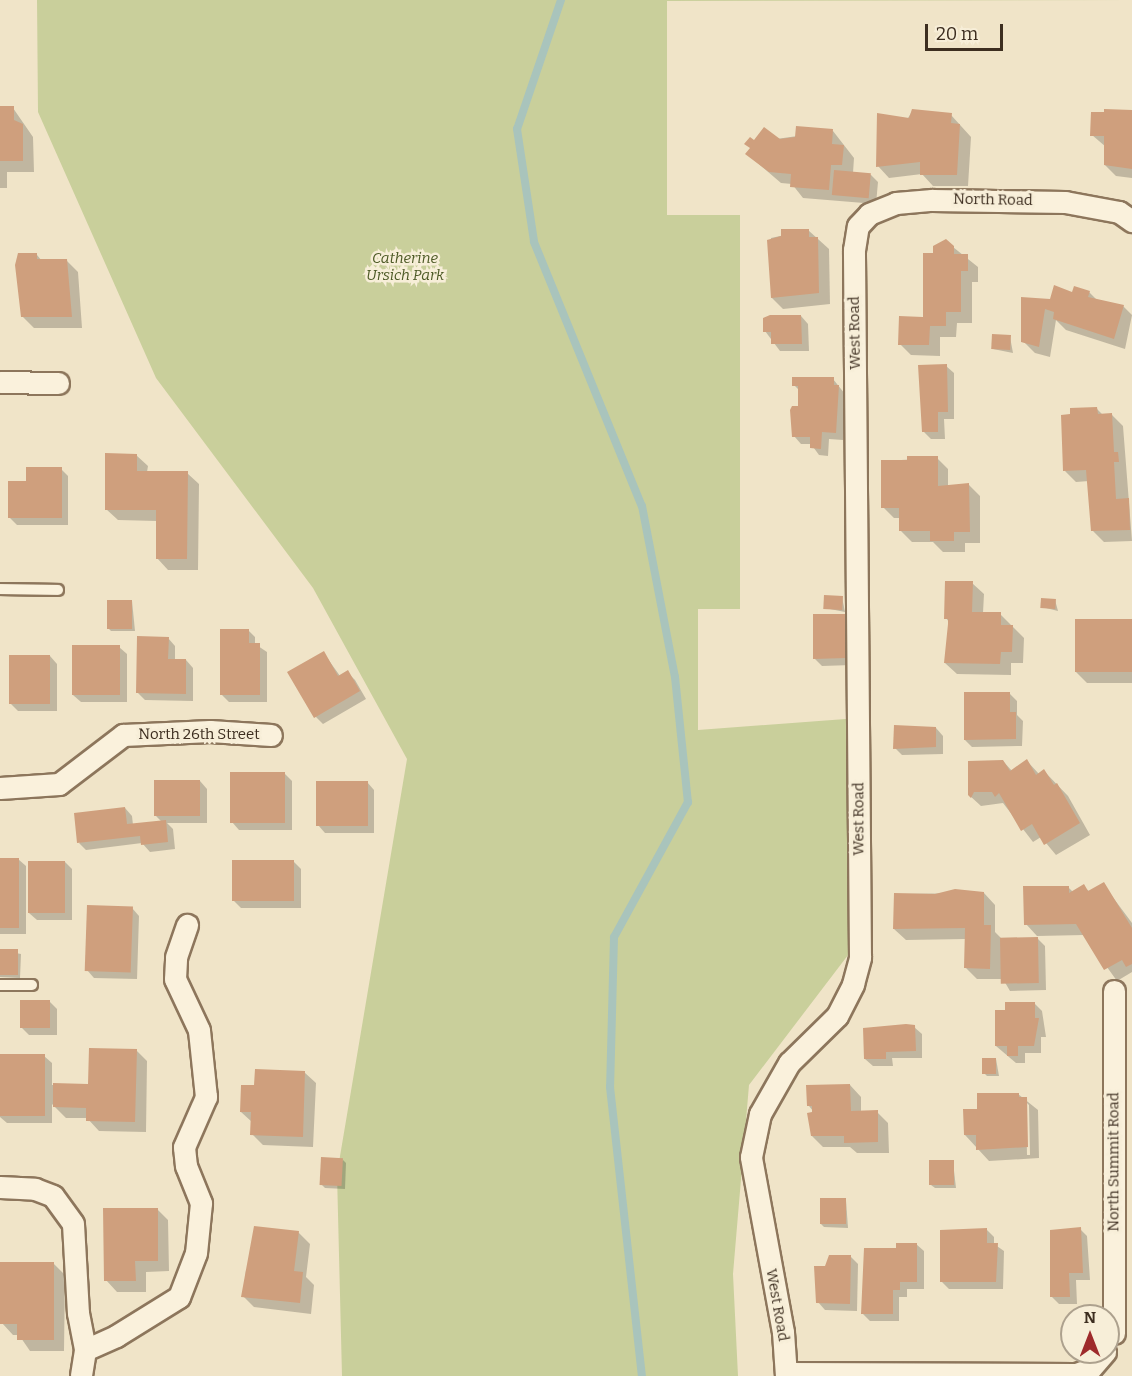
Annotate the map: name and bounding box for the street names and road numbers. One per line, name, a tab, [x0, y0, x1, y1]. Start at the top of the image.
street label: North Road	[953, 190, 1033, 210]
street label: West Road	[845, 296, 865, 370]
street label: North 26th Street	[138, 726, 260, 744]
street label: West Road	[850, 782, 868, 856]
street label: North Summit Road	[1105, 1092, 1123, 1232]
street label: West Road	[762, 1267, 792, 1343]

